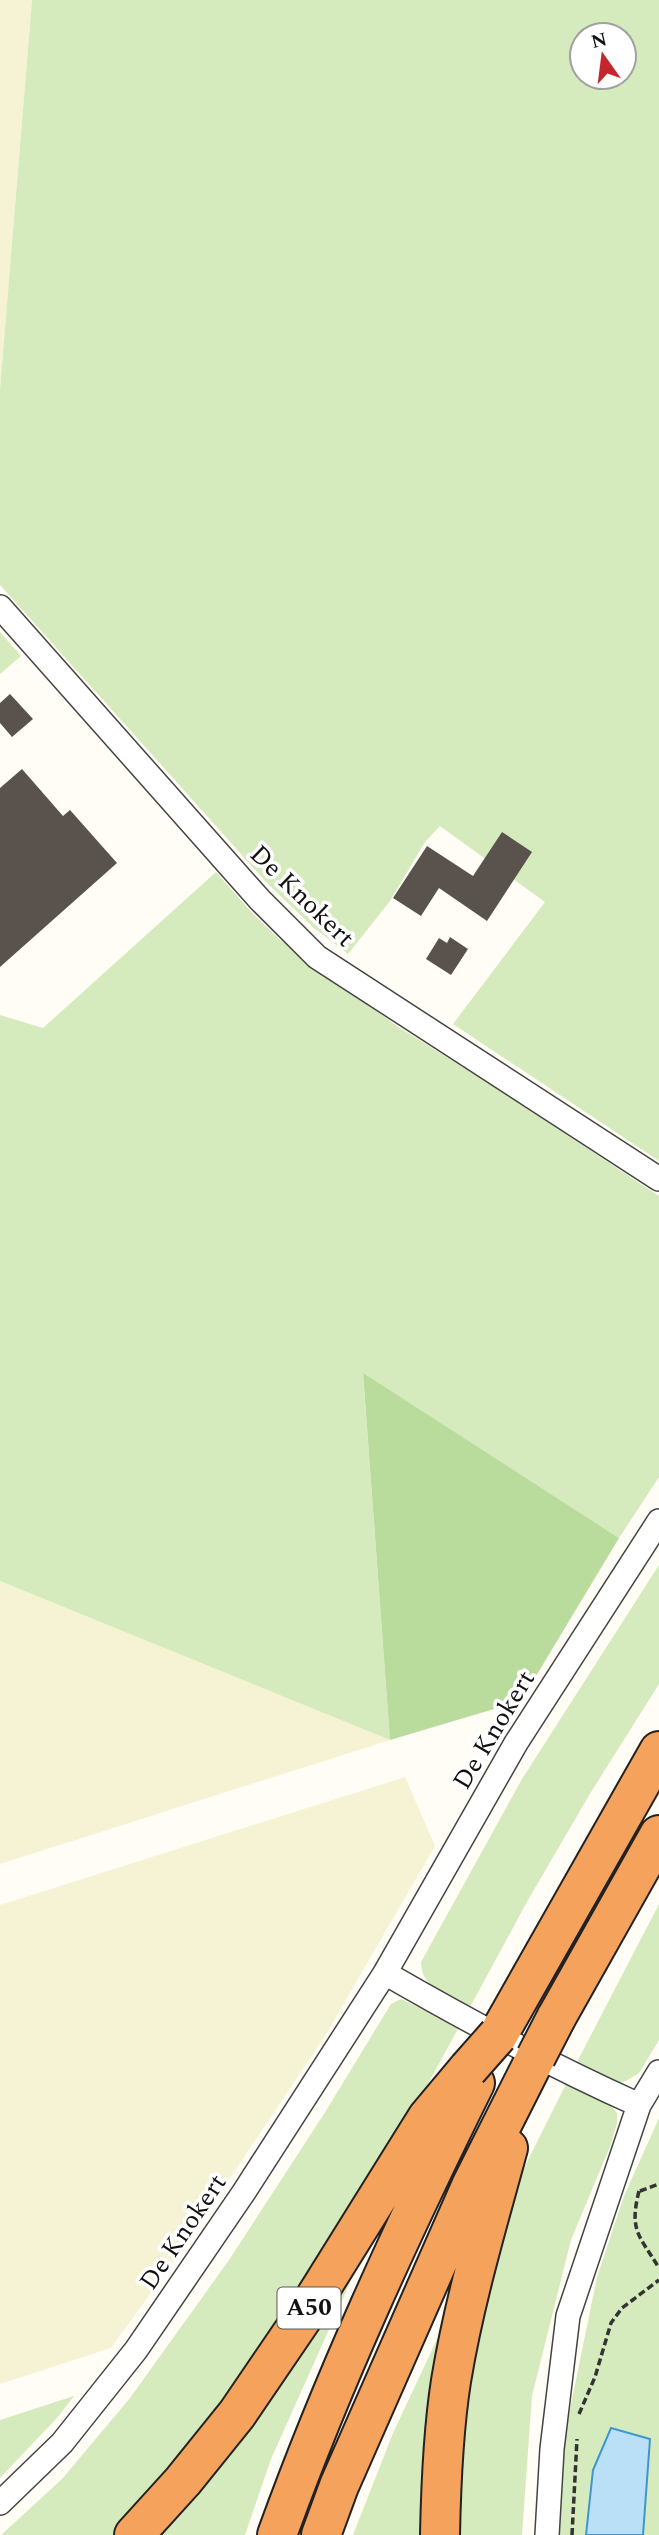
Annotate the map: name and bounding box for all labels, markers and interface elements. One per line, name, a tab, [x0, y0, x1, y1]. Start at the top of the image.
north arrow	[568, 21, 638, 91]
text: N	[588, 25, 610, 57]
street label: De Knokert	[240, 835, 364, 957]
street label: De Knokert	[443, 1663, 545, 1797]
street label: De Knokert	[129, 2166, 237, 2298]
road number: A50	[278, 2288, 340, 2328]

